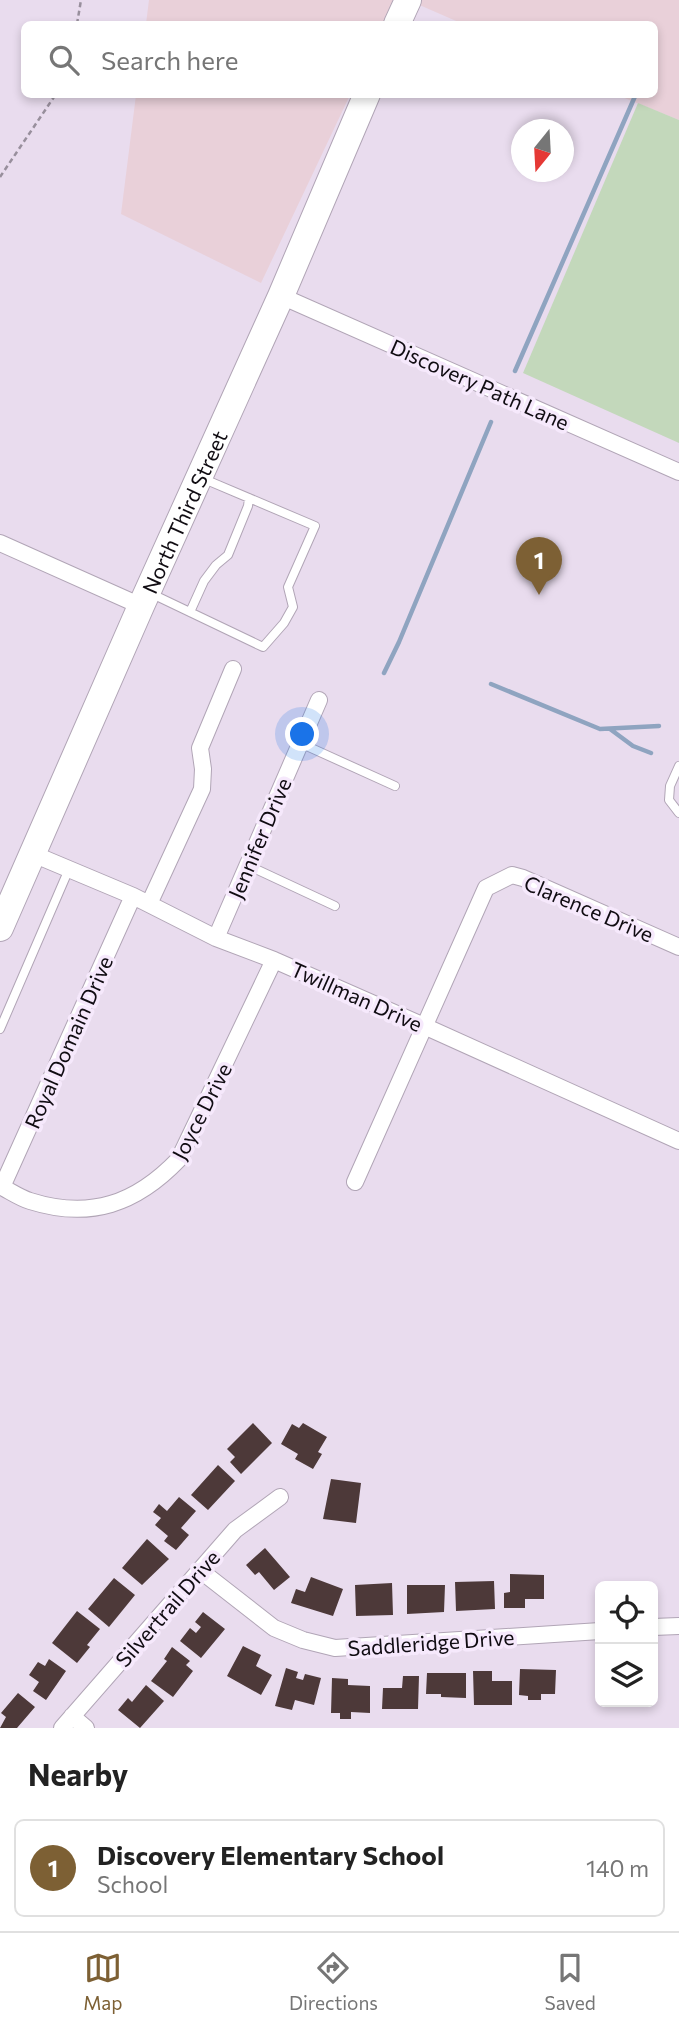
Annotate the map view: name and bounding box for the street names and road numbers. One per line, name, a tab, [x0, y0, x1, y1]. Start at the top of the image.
street label: Discovery Path Lane	[387, 333, 573, 435]
street label: North Third Street	[136, 426, 231, 597]
street label: Jennifer Drive	[222, 774, 296, 902]
street label: Clarence Drive	[521, 870, 657, 946]
street label: Royal Domain Drive	[19, 952, 117, 1132]
street label: Twillman Drive	[287, 956, 427, 1036]
street label: Joyce Drive	[166, 1059, 236, 1163]
street label: Silvertrail Drive	[110, 1545, 224, 1671]
street label: Saddleridge Drive	[347, 1624, 515, 1660]

